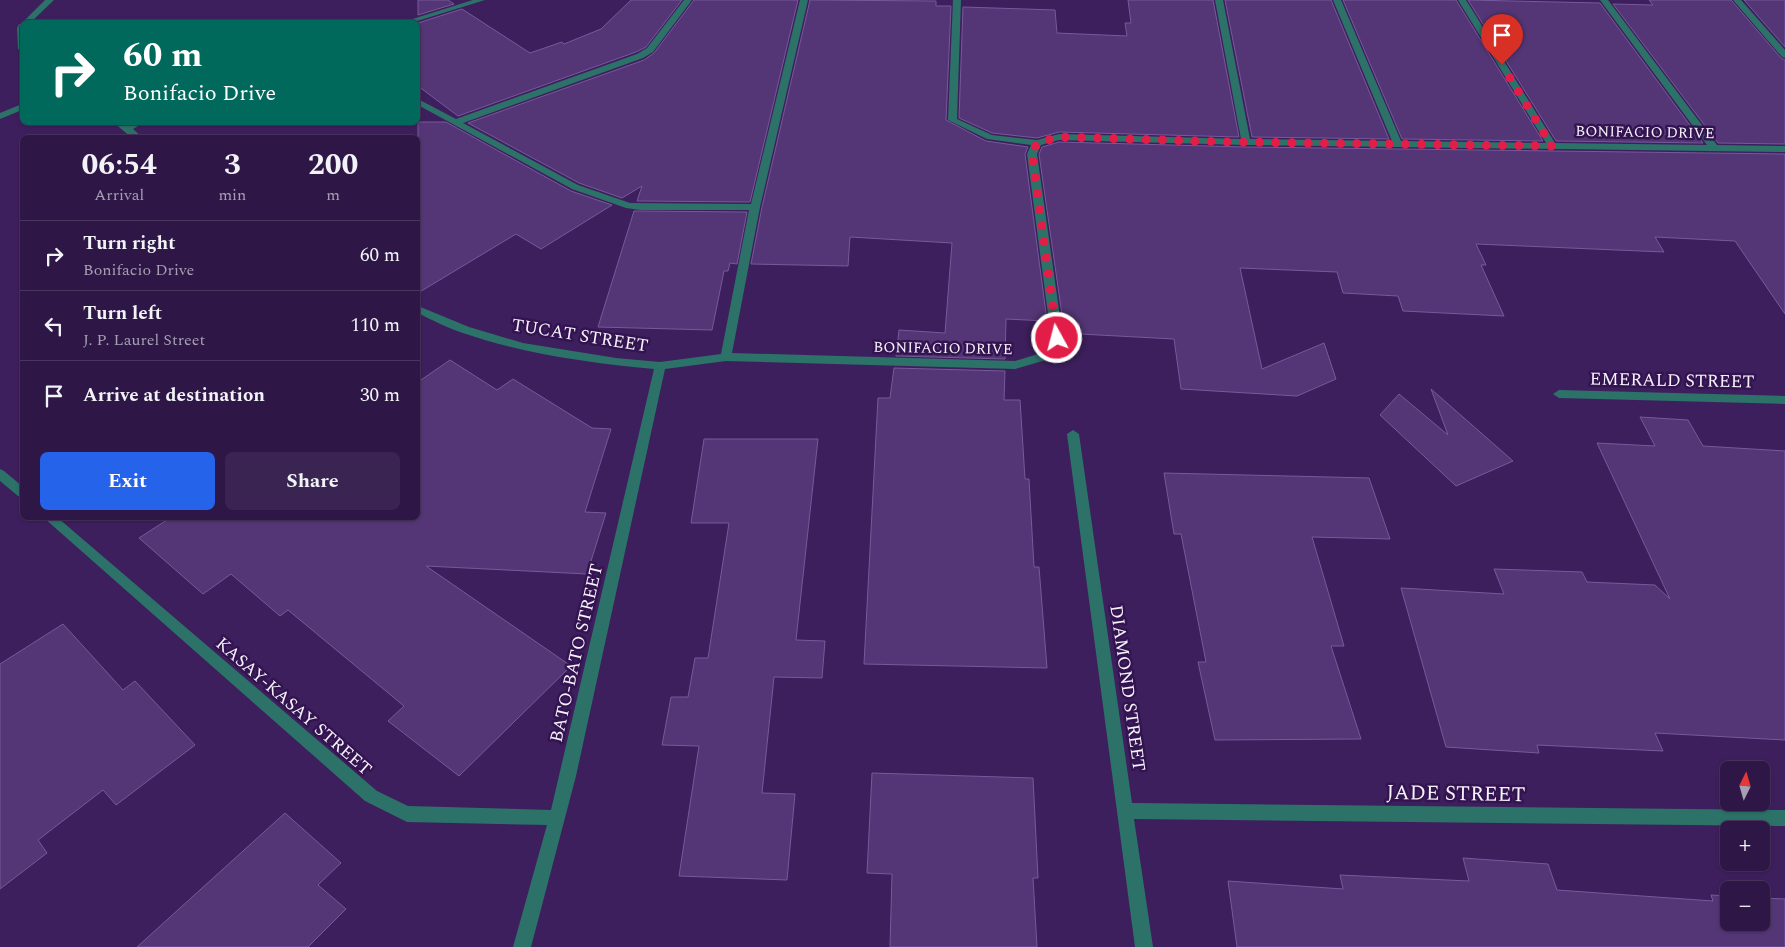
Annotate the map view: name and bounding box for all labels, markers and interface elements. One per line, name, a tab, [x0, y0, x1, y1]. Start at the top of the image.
pin	[1481, 14, 1523, 65]
icon: arrive	[1488, 21, 1516, 49]
text: 60 m	[123, 29, 203, 82]
icon: right	[40, 40, 105, 105]
text: Bonifacio Drive	[123, 77, 276, 110]
street label: BONIFACIO DRIVE	[1575, 120, 1715, 145]
text: 06:54	[82, 142, 157, 188]
text: 3	[224, 142, 241, 188]
text: 200	[308, 142, 358, 188]
text: Arrival	[94, 183, 144, 207]
text: min	[218, 183, 246, 207]
text: m	[326, 183, 340, 207]
text: Turn right	[83, 229, 176, 258]
text: 60 m	[360, 241, 400, 270]
icon: right	[40, 242, 68, 270]
text: Bonifacio Drive	[83, 258, 194, 282]
text: Turn left	[83, 299, 162, 328]
text: 110 m	[350, 311, 400, 340]
street label: TUCAT STREET	[510, 311, 650, 360]
position arrow	[1030, 311, 1082, 363]
icon: left	[40, 312, 68, 340]
text: J. P. Laurel Street	[83, 328, 205, 352]
street label: BONIFACIO DRIVE	[873, 336, 1013, 361]
street label: EMERALD STREET	[1589, 366, 1755, 395]
text: Arrive at destination	[83, 381, 265, 410]
text: 30 m	[360, 381, 400, 410]
icon: arrive	[40, 382, 68, 410]
button: Exit	[40, 452, 215, 510]
button: Share	[225, 452, 400, 510]
street label: BATO-BATO STREET	[543, 561, 610, 745]
street label: DIAMOND STREET	[1102, 603, 1153, 773]
street label: KASAY-KASAY STREET	[209, 631, 378, 782]
north arrow	[1720, 761, 1770, 811]
map controls	[1720, 761, 1770, 931]
street label: JADE STREET	[1386, 777, 1526, 811]
button: +	[1720, 821, 1770, 871]
button: −	[1720, 881, 1770, 931]

